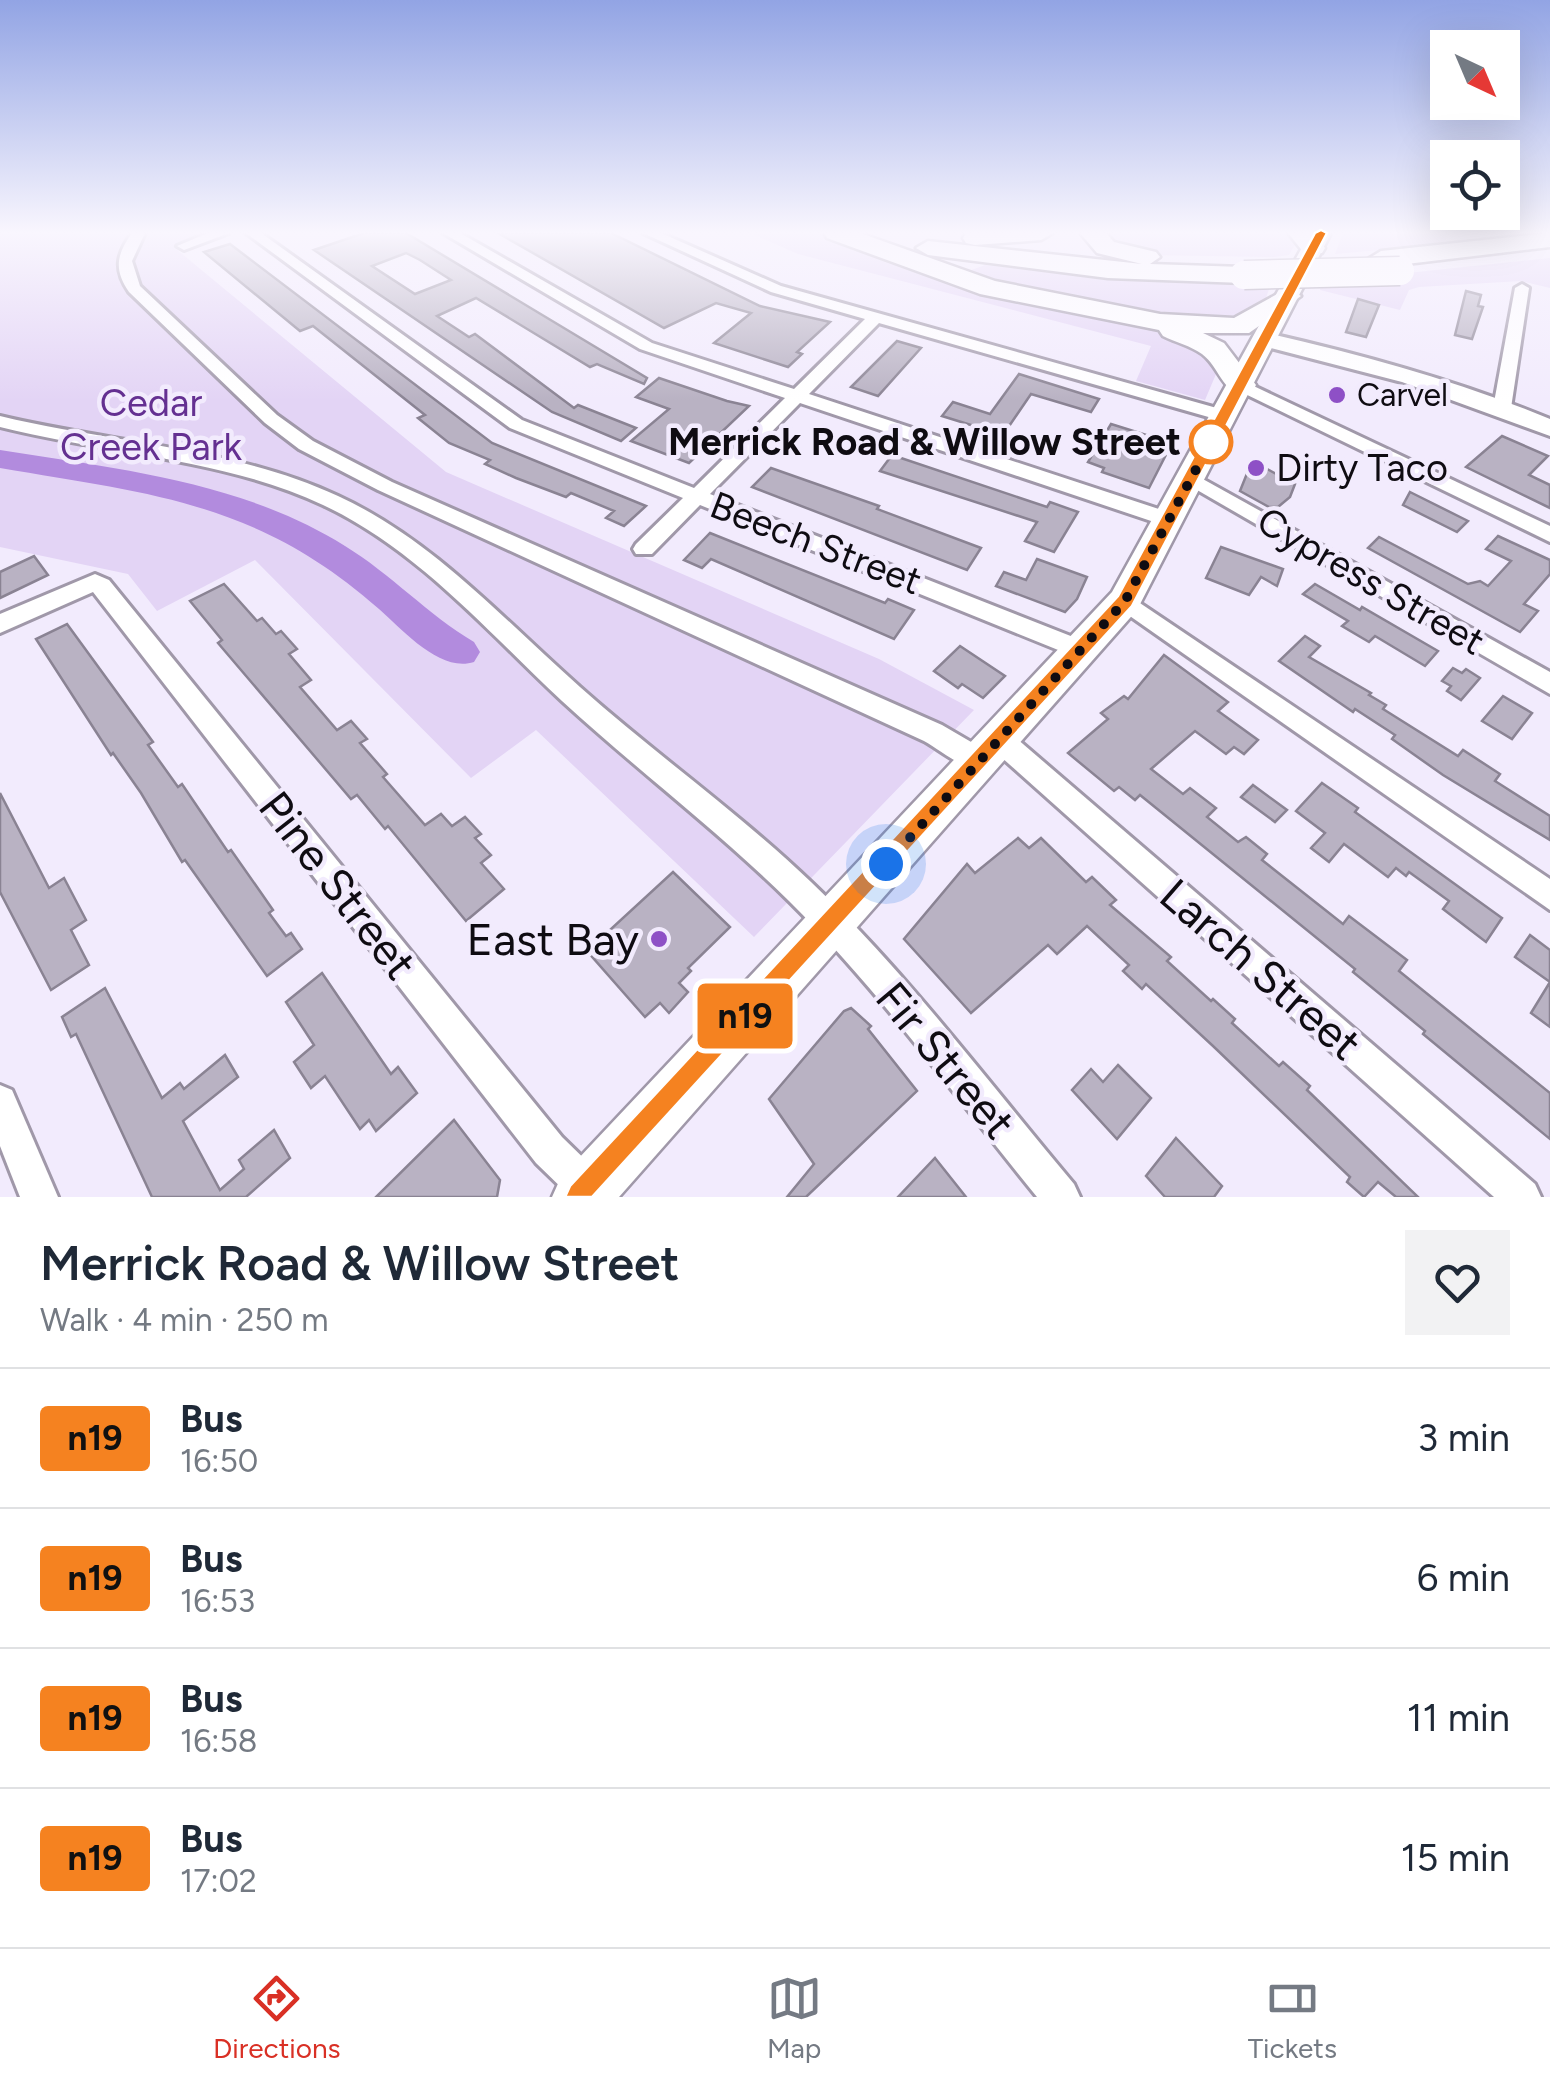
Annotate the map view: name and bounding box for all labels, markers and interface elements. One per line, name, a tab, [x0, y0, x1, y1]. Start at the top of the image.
north arrow	[1430, 30, 1520, 120]
map controls	[1430, 30, 1520, 230]
button: locate	[1430, 140, 1520, 230]
place label: Carvel	[1357, 376, 1448, 414]
park label: Cedar Creek Park	[60, 380, 242, 470]
marker: Carvel	[1326, 384, 1348, 406]
place label: Merrick Road & Willow Street	[668, 419, 1181, 465]
marker: Merrick Road & Willow Street	[1190, 421, 1232, 463]
place label: Dirty Taco	[1276, 445, 1448, 491]
marker: Dirty Taco	[1245, 457, 1267, 479]
street label: Beech Street	[704, 482, 928, 604]
street label: Cypress Street	[1249, 497, 1493, 665]
street label: Pine Street	[248, 780, 428, 990]
your location	[861, 839, 911, 889]
street label: Larch Street	[1150, 867, 1372, 1071]
place label: East Bay	[467, 912, 639, 966]
marker: East Bay	[648, 928, 670, 950]
street label: Fir Street	[865, 971, 1027, 1149]
line badge: n19	[688, 984, 802, 1048]
text: n19	[718, 995, 772, 1037]
button: heart	[1405, 1230, 1510, 1335]
text: Merrick Road & Willow Street	[40, 1234, 679, 1292]
text: Walk · 4 min · 250 m	[40, 1301, 328, 1339]
text: Bus	[180, 1396, 243, 1442]
text: 3 min	[1418, 1415, 1510, 1461]
text: n19	[68, 1417, 122, 1459]
text: 16:50	[180, 1442, 258, 1480]
text: Bus	[180, 1536, 243, 1582]
text: 6 min	[1417, 1555, 1510, 1601]
text: n19	[68, 1557, 122, 1599]
text: 16:53	[180, 1582, 255, 1620]
text: Bus	[180, 1676, 243, 1722]
text: 11 min	[1407, 1695, 1510, 1741]
text: n19	[68, 1697, 122, 1739]
text: 16:58	[180, 1722, 257, 1760]
text: Bus	[180, 1816, 243, 1862]
text: 15 min	[1401, 1835, 1510, 1881]
text: n19	[68, 1837, 122, 1879]
text: 17:02	[180, 1862, 257, 1900]
tab: Directions	[213, 1971, 341, 2065]
tab: Map	[767, 1971, 822, 2065]
tab: Tickets	[1248, 1971, 1337, 2065]

